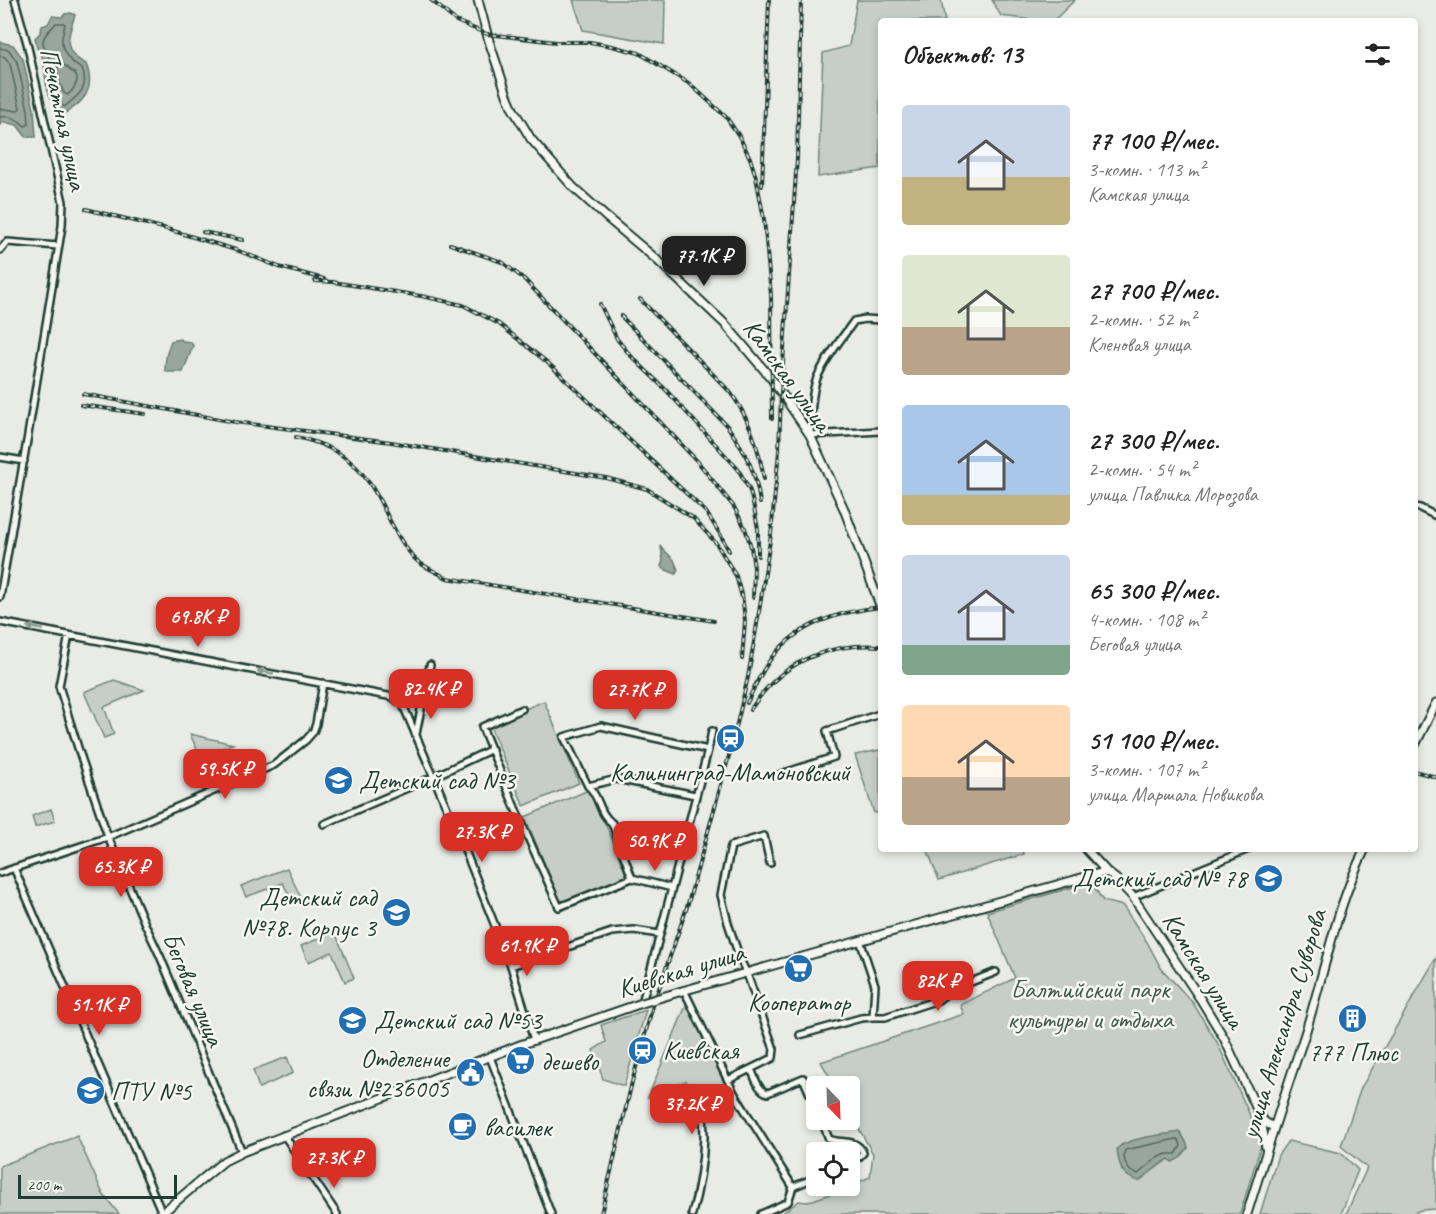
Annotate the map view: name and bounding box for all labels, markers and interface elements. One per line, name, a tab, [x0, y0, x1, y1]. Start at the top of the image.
text: Объектов: 13	[902, 38, 1022, 71]
icon: filters	[1361, 38, 1394, 71]
street label: Печатная улица	[32, 45, 95, 195]
text: 77 100 ₽/мес.	[1088, 124, 1219, 157]
icon: home	[950, 129, 1022, 201]
text: 3-комн. · 113 m²	[1088, 157, 1205, 182]
text: Камская улица	[1088, 182, 1189, 207]
pin: 77.1K ₽	[649, 236, 759, 287]
text: 77.1K ₽	[676, 243, 732, 268]
text: 27 700 ₽/мес.	[1088, 274, 1219, 307]
icon: home	[950, 279, 1022, 351]
text: 2-комн. · 52 m²	[1088, 307, 1196, 332]
street label: Камская улица	[736, 313, 841, 440]
text: Кленовая улица	[1088, 332, 1190, 357]
text: 27 300 ₽/мес.	[1088, 424, 1219, 457]
icon: home	[950, 429, 1022, 501]
text: 2-комн. · 54 m²	[1088, 457, 1196, 482]
text: улица Павлика Морозова	[1088, 482, 1258, 507]
text: 65 300 ₽/мес.	[1088, 574, 1219, 607]
icon: home	[950, 579, 1022, 651]
pin: 69.8K ₽	[143, 597, 253, 648]
text: 69.8K ₽	[170, 604, 226, 629]
text: 4-комн. · 108 m²	[1088, 607, 1205, 632]
one-way arrow	[25, 623, 44, 632]
text: Беговая улица	[1088, 632, 1181, 657]
one-way arrow	[256, 667, 275, 676]
pin: 82.4K ₽	[376, 669, 486, 720]
pin: 27.7K ₽	[580, 670, 690, 721]
text: 82.4K ₽	[403, 676, 459, 701]
text: 27.7K ₽	[607, 677, 663, 702]
station icon: Калининград-Мамоновский	[714, 722, 746, 754]
text: 51 100 ₽/мес.	[1088, 724, 1219, 757]
icon: home	[950, 729, 1022, 801]
pin: 59.5K ₽	[170, 749, 280, 800]
text: 59.5K ₽	[197, 756, 253, 781]
place label: Калининград-Мамоновский	[610, 756, 852, 789]
text: 3-комн. · 107 m²	[1088, 757, 1205, 782]
school or university icon: Детский сад №3	[322, 764, 354, 796]
place label: Детский сад №3	[359, 764, 517, 797]
text: улица Маршала Новикова	[1088, 782, 1263, 807]
pin: 27.3K ₽	[427, 812, 537, 863]
text: 27.3K ₽	[454, 819, 510, 844]
pin: 50.9K ₽	[600, 821, 710, 872]
text: 50.9K ₽	[627, 828, 683, 853]
pin: 65.3K ₽	[66, 847, 176, 898]
text: 65.3K ₽	[93, 854, 149, 879]
place label: Детский сад № 78	[1073, 862, 1249, 895]
school or university icon: Детский сад № 78	[1252, 862, 1284, 894]
place label: Детский сад №78. Корпус 3	[242, 881, 379, 944]
school or university icon: Детский сад №78. Корпус 3	[381, 896, 413, 928]
street label: улица Александра Суворова	[1232, 904, 1335, 1145]
street label: Камская улица	[1155, 906, 1254, 1037]
pin: 61.9K ₽	[472, 926, 582, 977]
street label: Беговая улица	[155, 927, 233, 1053]
text: 61.9K ₽	[499, 933, 555, 958]
street label: Киевская улица	[614, 935, 750, 1005]
supermarket icon: Кооператор	[783, 952, 815, 984]
pin: 82K ₽	[896, 961, 980, 1012]
text: 82K ₽	[916, 968, 960, 993]
park label: Балтийский парк культуры и отдыха	[1007, 973, 1174, 1036]
pin: 51.1K ₽	[44, 985, 154, 1036]
place label: Кооператор	[748, 986, 851, 1019]
text: 51.1K ₽	[71, 992, 127, 1017]
building icon: 777 Плюс	[1337, 1002, 1369, 1034]
school or university icon: Детский сад №53	[337, 1004, 369, 1036]
place label: Детский сад №53	[374, 1004, 544, 1037]
station icon: Киевская	[626, 1034, 658, 1066]
place label: Киевская	[663, 1034, 741, 1067]
place label: 777 Плюс	[1308, 1036, 1398, 1069]
place label: Отделение связи №236005	[307, 1042, 452, 1105]
supermarket icon: дешево	[504, 1045, 536, 1077]
place label: дешево	[541, 1045, 600, 1078]
public building icon: Отделение связи №236005	[454, 1057, 486, 1089]
school or university icon: ПТУ №5	[74, 1075, 106, 1107]
place label: ПТУ №5	[111, 1075, 193, 1108]
north arrow	[806, 1076, 860, 1130]
map controls	[806, 1076, 860, 1196]
pin: 37.2K ₽	[637, 1084, 747, 1135]
text: 37.2K ₽	[664, 1091, 720, 1116]
cafe icon: василек	[447, 1111, 479, 1143]
place label: василек	[484, 1111, 553, 1144]
pin: 27.3K ₽	[279, 1138, 389, 1189]
button: locate	[806, 1142, 860, 1196]
text: 27.3K ₽	[306, 1145, 362, 1170]
scale bar	[18, 1172, 177, 1200]
text: 200 m	[27, 1175, 61, 1195]

